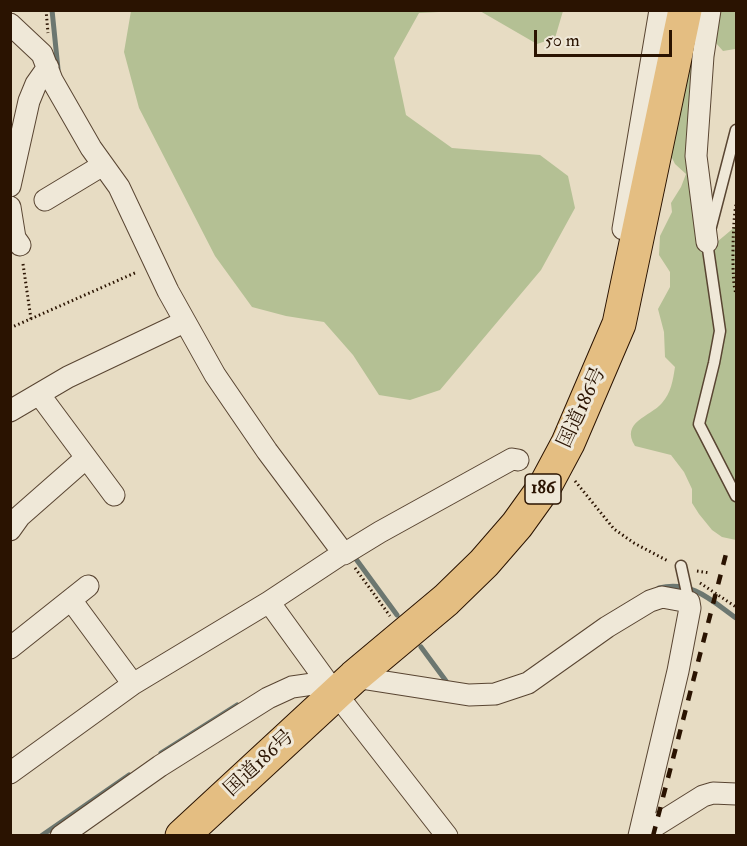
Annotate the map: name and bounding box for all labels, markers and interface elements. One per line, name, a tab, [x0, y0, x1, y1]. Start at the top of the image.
scale bar	[537, 18, 675, 56]
text: 50 m	[545, 29, 580, 52]
street label: 国道186号	[554, 364, 612, 452]
road number: 186	[525, 474, 561, 504]
street label: 国道186号	[220, 726, 300, 802]

